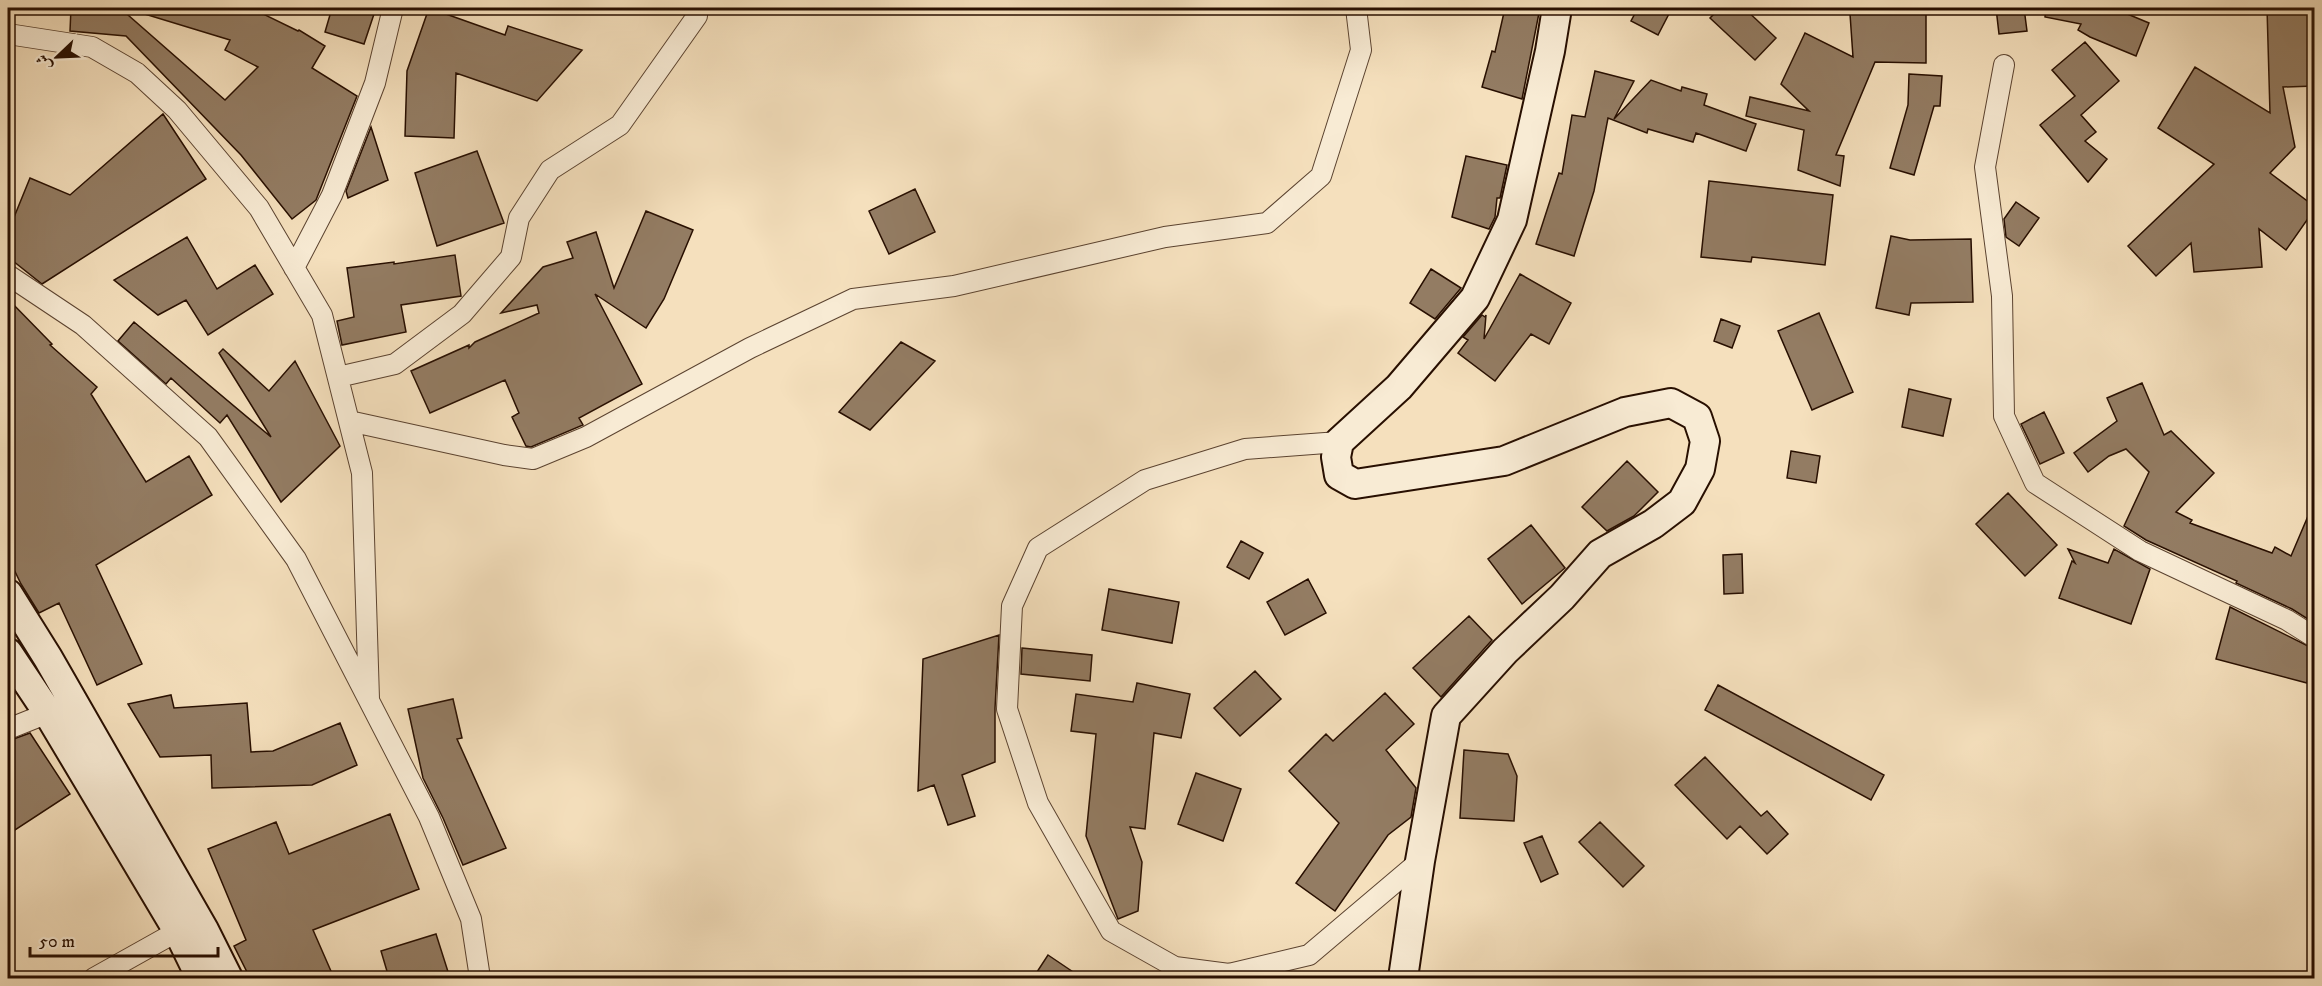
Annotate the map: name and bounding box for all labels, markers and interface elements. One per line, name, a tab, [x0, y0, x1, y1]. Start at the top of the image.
north arrow	[27, 27, 87, 87]
text: ش	[32, 51, 56, 74]
scale bar	[30, 920, 218, 958]
text: 50 m	[39, 931, 75, 953]

